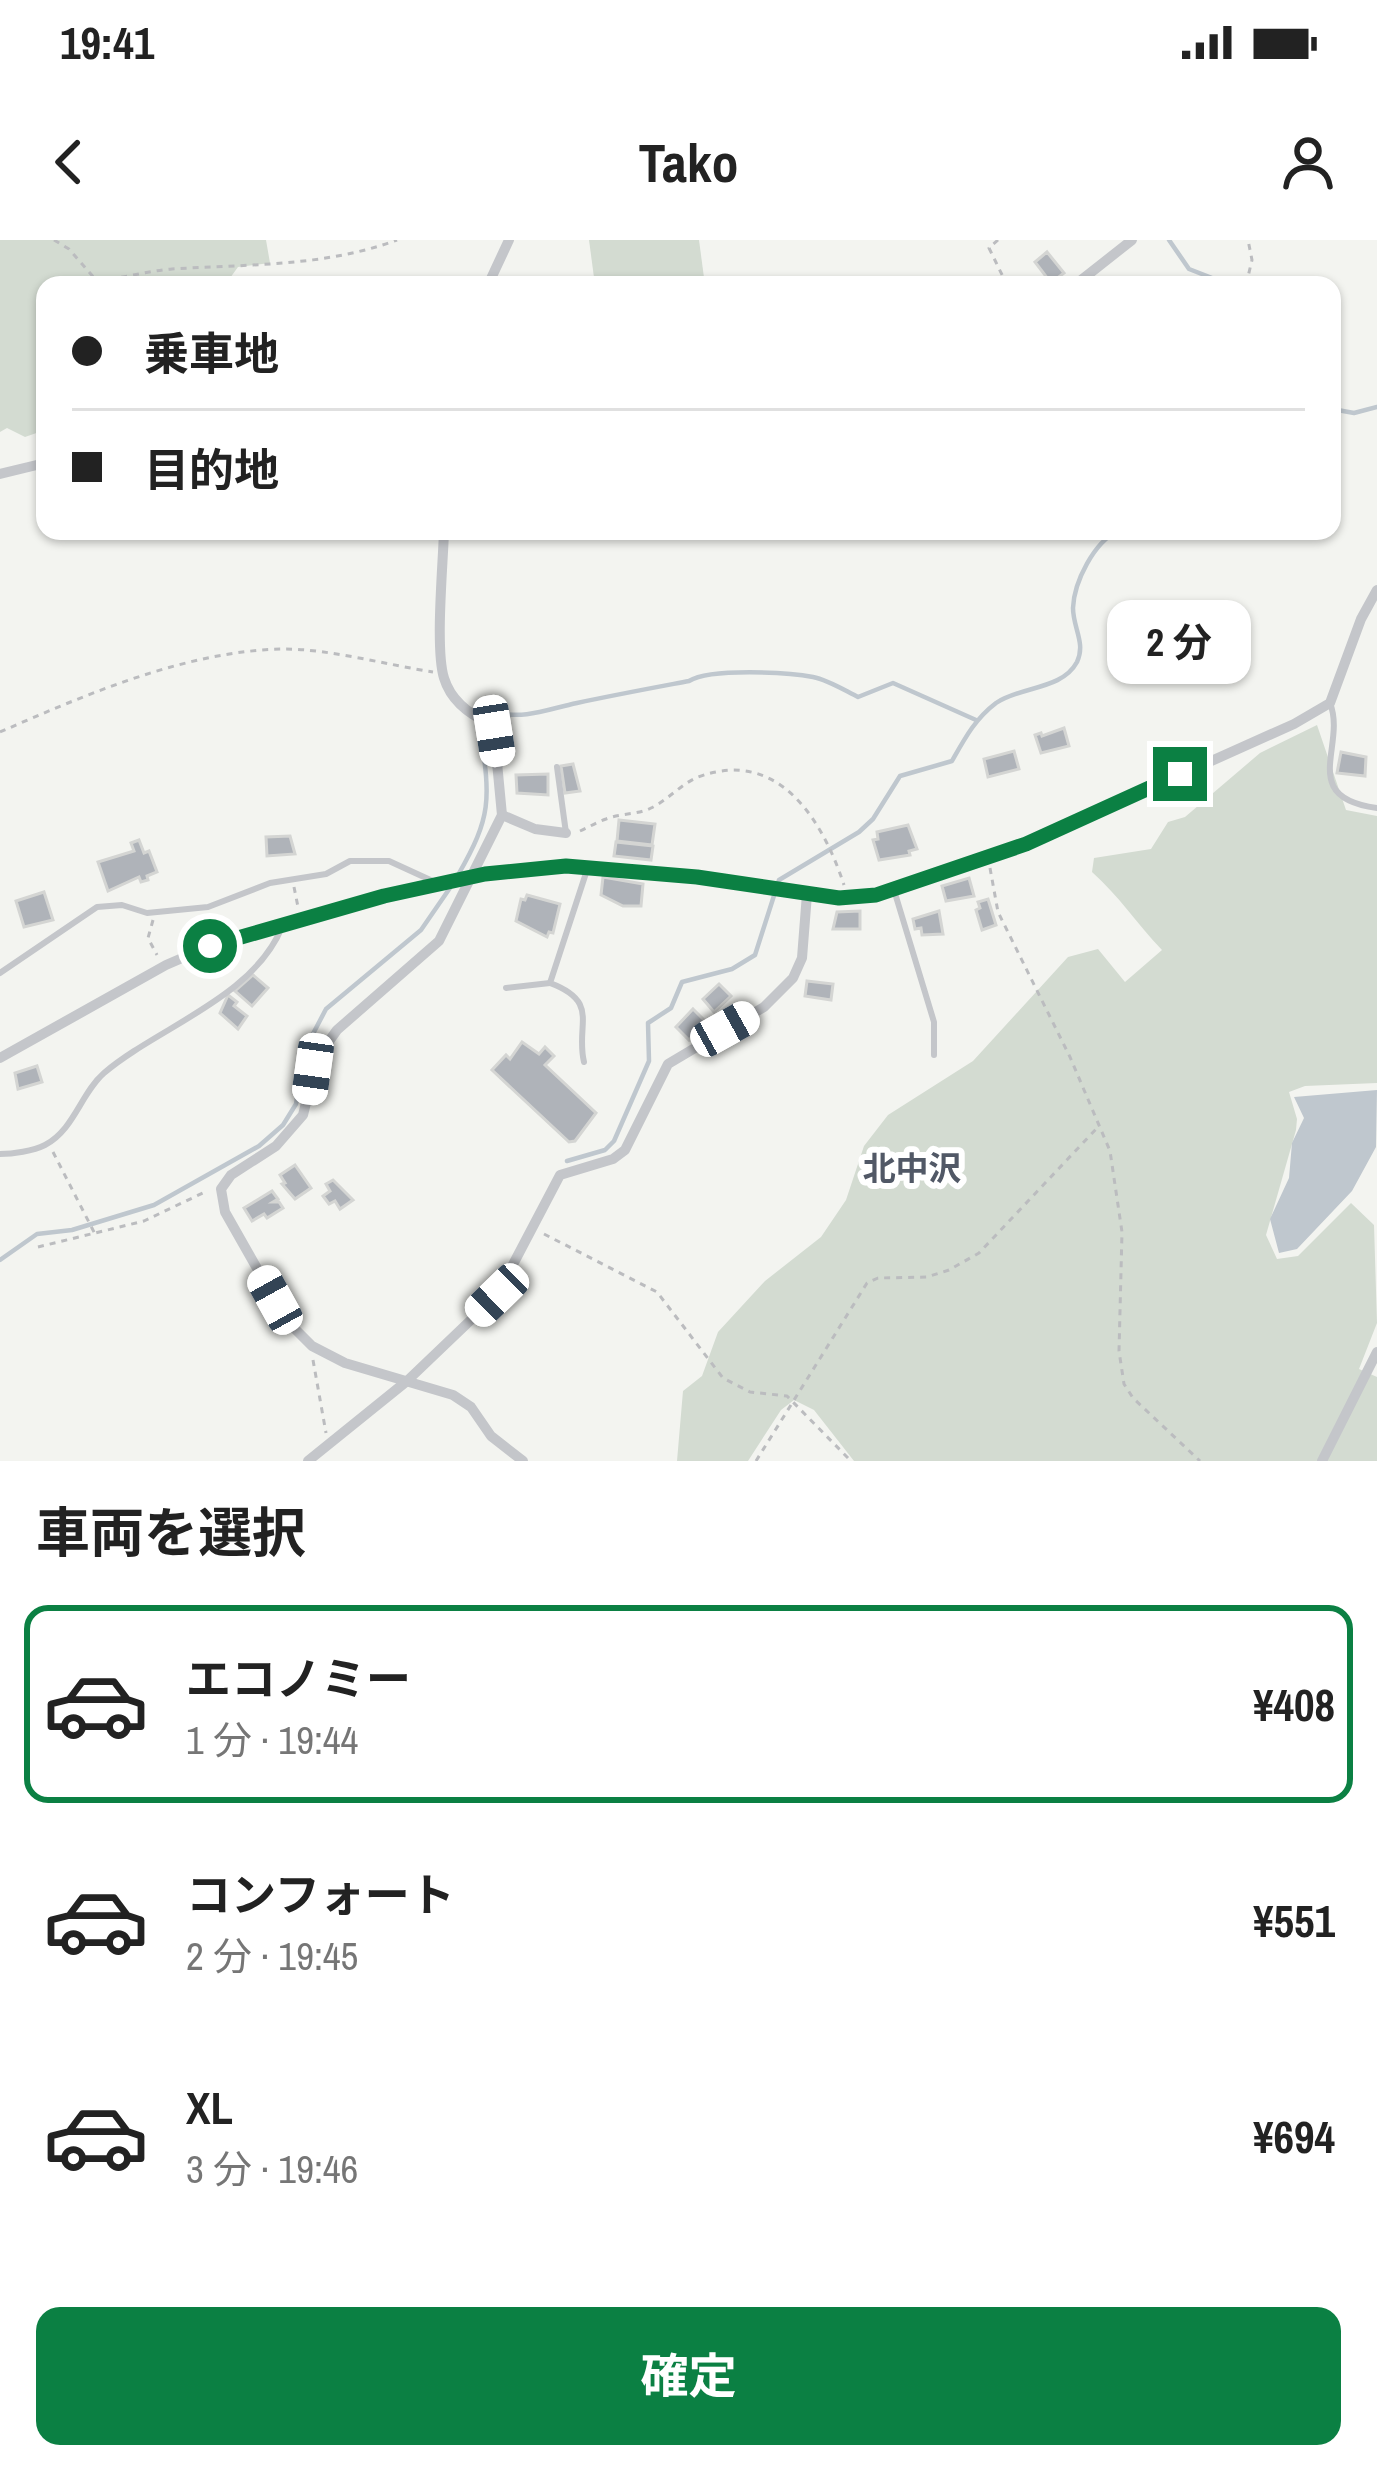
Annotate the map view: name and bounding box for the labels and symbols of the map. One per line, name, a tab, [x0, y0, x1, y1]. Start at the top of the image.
callout: 2 分	[1108, 600, 1252, 684]
car	[471, 693, 517, 769]
route end	[1153, 747, 1207, 801]
route start	[183, 919, 237, 973]
car	[685, 996, 765, 1062]
car	[290, 1031, 336, 1107]
district label: 北中沢	[863, 1146, 962, 1190]
car	[459, 1257, 535, 1333]
car	[242, 1260, 308, 1340]

